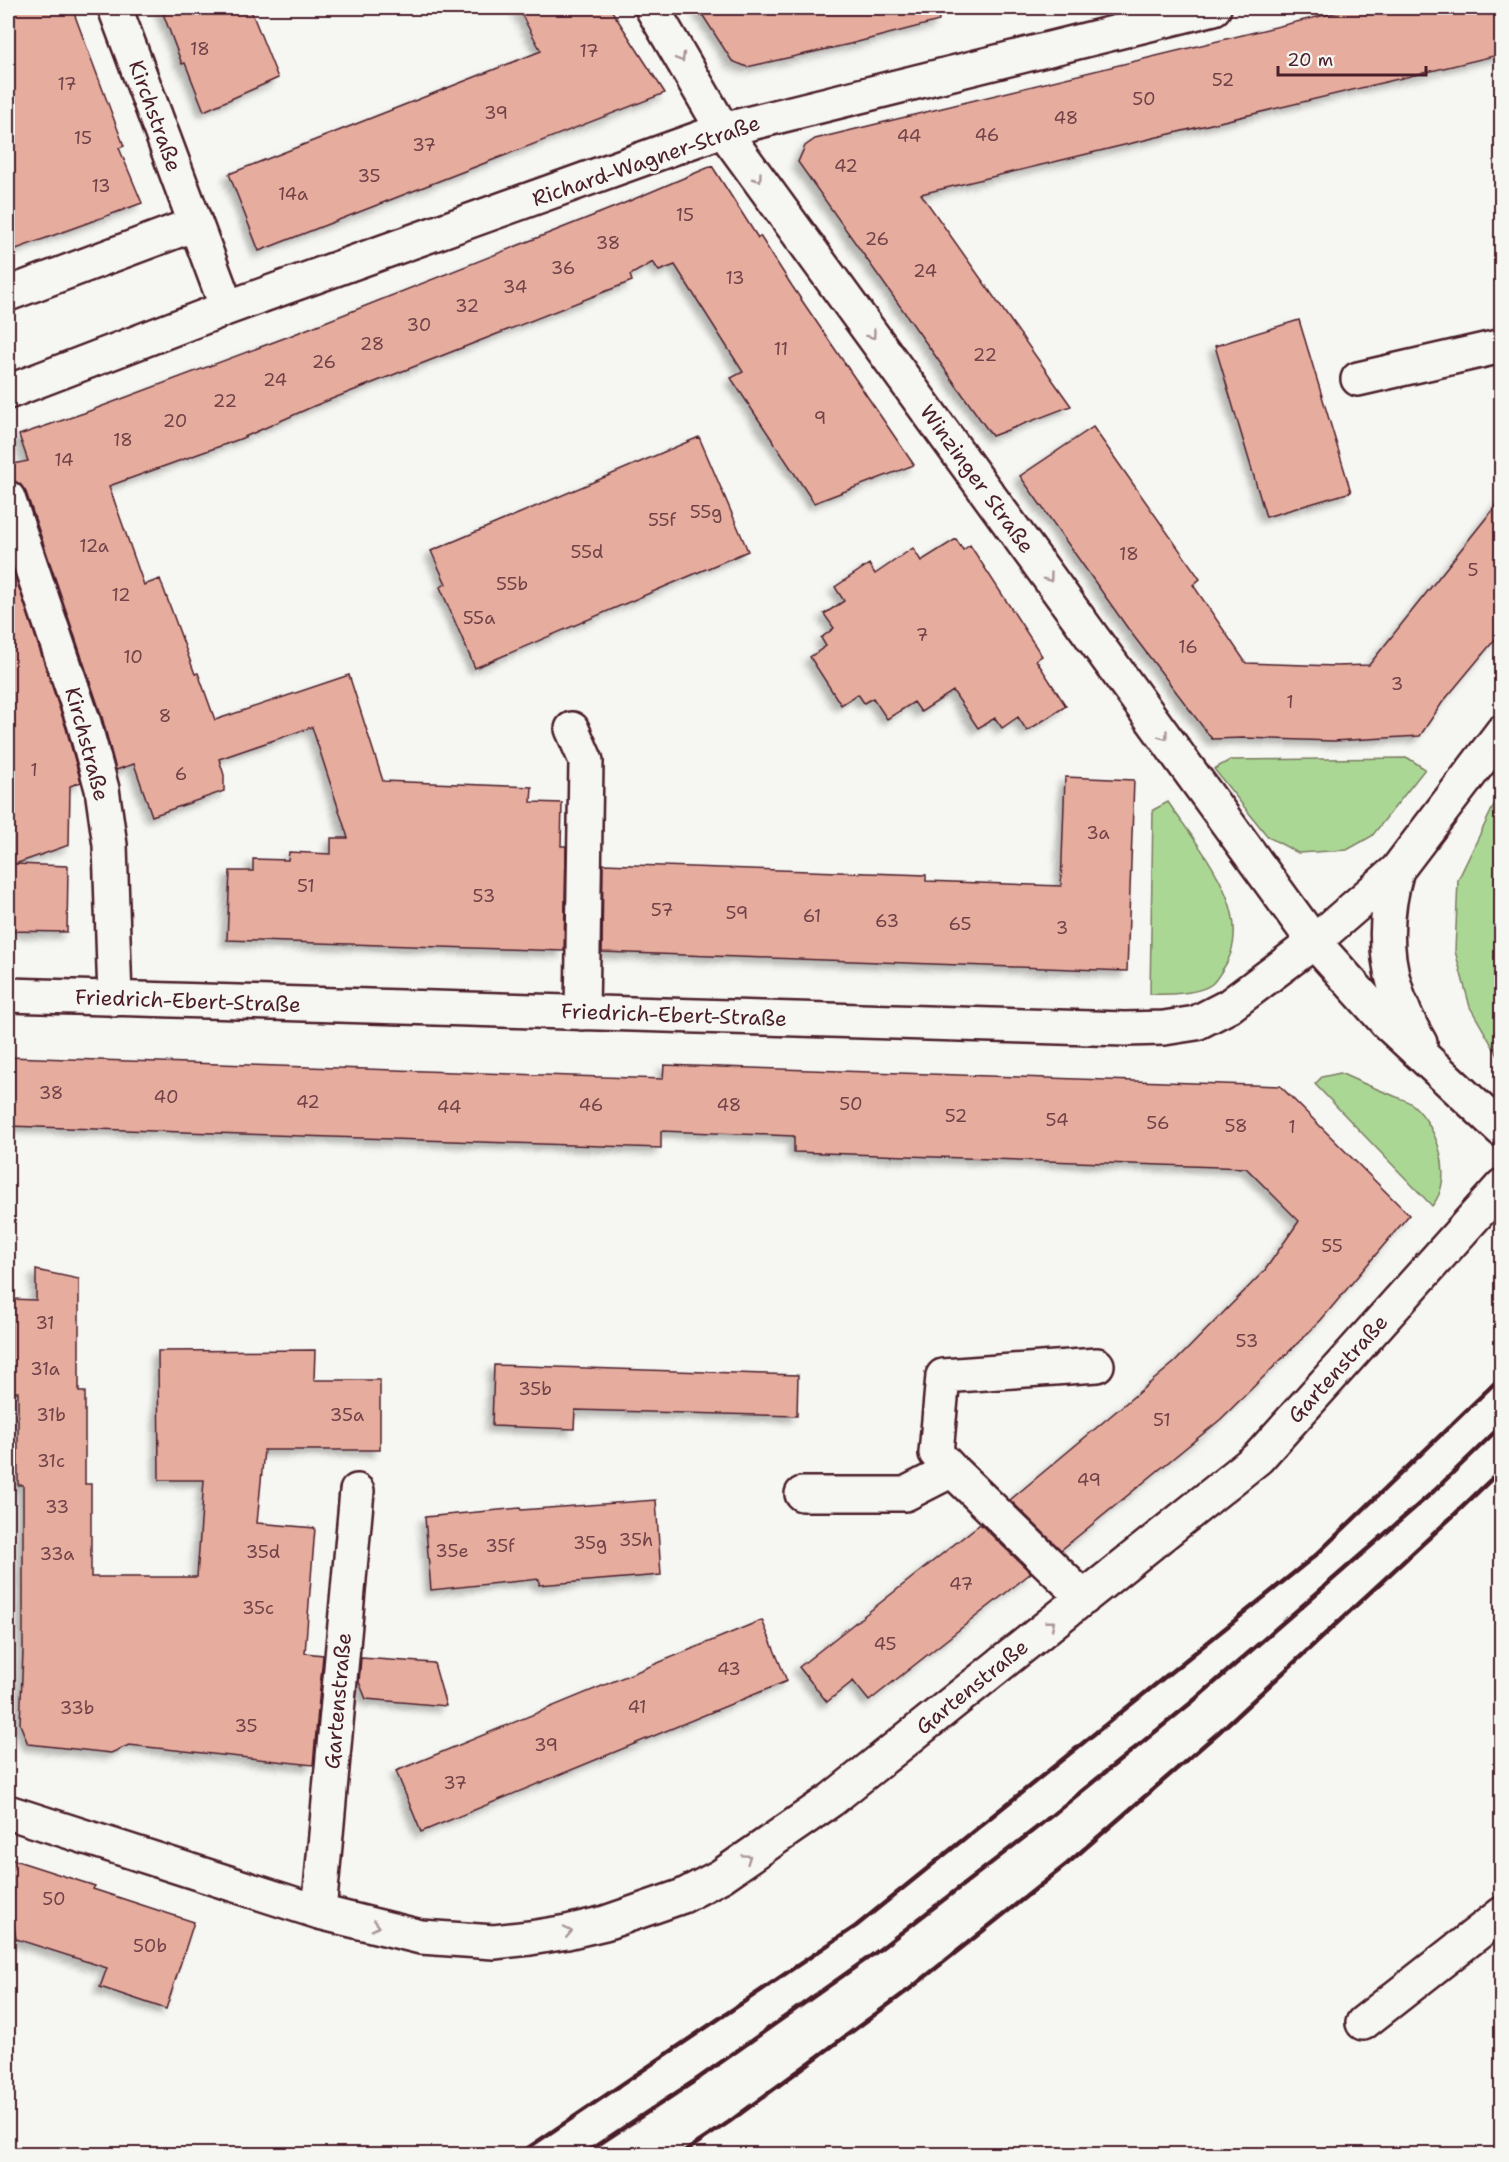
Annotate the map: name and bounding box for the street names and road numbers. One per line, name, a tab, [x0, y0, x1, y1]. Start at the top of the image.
street label: Kirchstraße	[122, 56, 188, 176]
street label: Richard-Wagner-Straße	[528, 109, 764, 213]
street label: Winzinger Straße	[913, 399, 1041, 559]
street label: Kirchstraße	[58, 684, 116, 804]
street label: Friedrich-Ebert-Straße	[75, 983, 301, 1019]
street label: Friedrich-Ebert-Straße	[561, 997, 787, 1033]
street label: Gartenstraße	[1282, 1309, 1394, 1429]
street label: Gartenstraße	[318, 1632, 358, 1770]
street label: Gartenstraße	[910, 1633, 1034, 1741]

